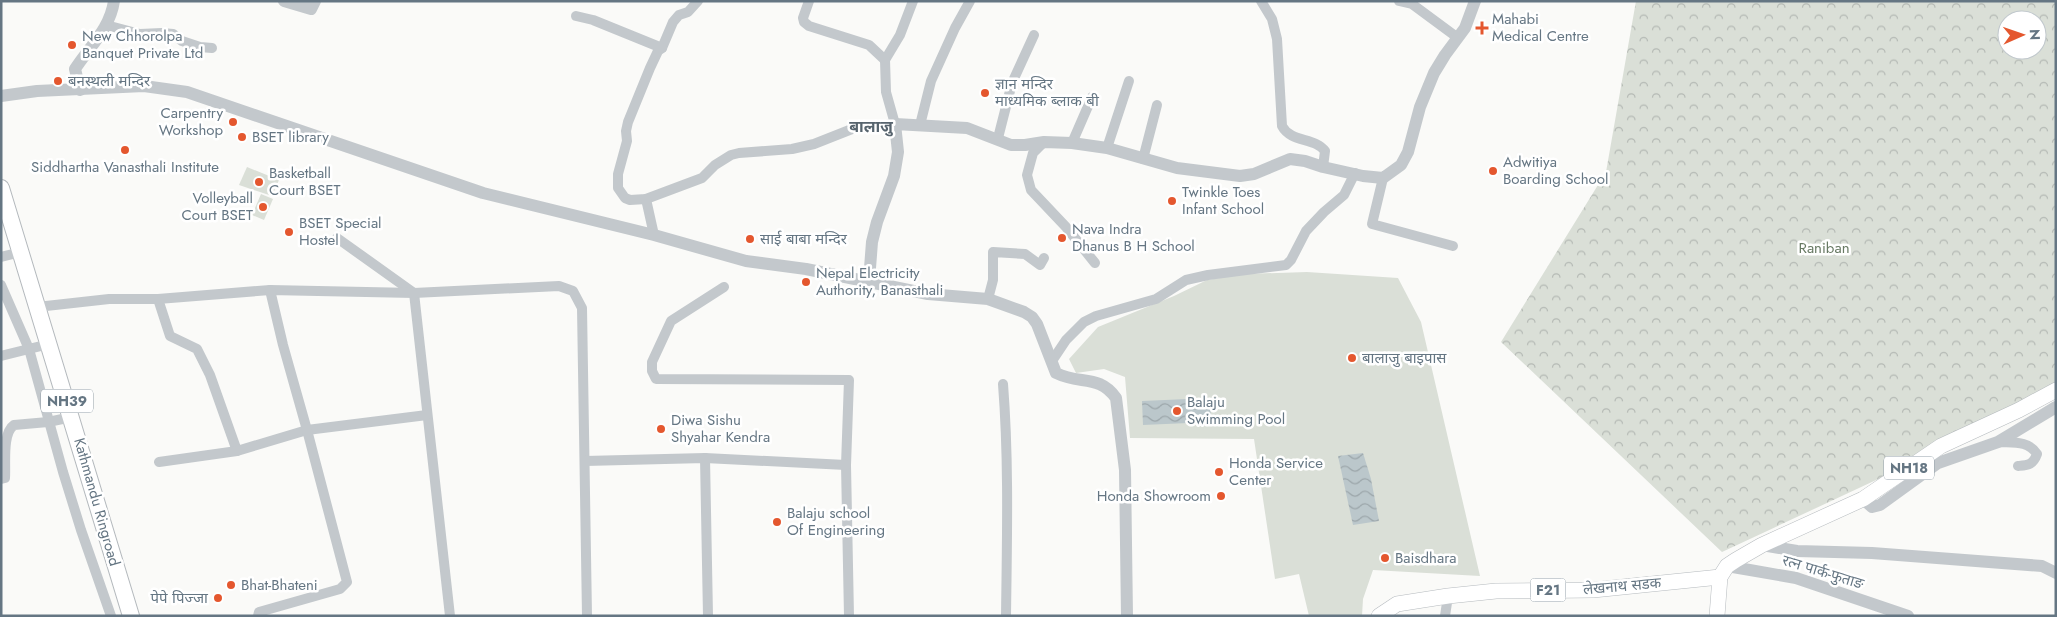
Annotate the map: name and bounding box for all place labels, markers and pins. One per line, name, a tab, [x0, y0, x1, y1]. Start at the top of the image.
place label: Mahabi Medical Centre	[1492, 8, 1589, 47]
marker: Mahabi Medical Centre	[1476, 22, 1488, 34]
place label: New Chhorolpa Banquet Private Ltd	[82, 25, 203, 64]
marker: New Chhorolpa Banquet Private Ltd	[66, 39, 78, 51]
place label: बनस्थली मन्दिर	[68, 70, 151, 92]
place label: ज्ञान मन्दिर माध्यमिक ब्लाक बी	[995, 73, 1100, 112]
marker: बनस्थली मन्दिर	[52, 75, 64, 87]
marker: ज्ञान मन्दिर माध्यमिक ब्लाक बी	[979, 87, 991, 99]
place label: Carpentry Workshop	[159, 102, 223, 141]
marker: Carpentry Workshop	[227, 116, 239, 128]
place label: BSET library	[252, 126, 329, 148]
marker: BSET library	[236, 131, 248, 143]
marker: Siddhartha Vanasthali Institute	[119, 144, 131, 156]
place label: Adwitiya Boarding School	[1503, 151, 1608, 190]
place label: Siddhartha Vanasthali Institute	[31, 156, 219, 178]
place label: Basketball Court BSET	[269, 162, 340, 201]
marker: Adwitiya Boarding School	[1487, 165, 1499, 177]
marker: Basketball Court BSET	[253, 176, 265, 188]
place label: Twinkle Toes Infant School	[1182, 181, 1264, 220]
place label: Volleyball Court BSET	[182, 187, 253, 226]
marker: Twinkle Toes Infant School	[1166, 195, 1178, 207]
marker: Volleyball Court BSET	[257, 201, 269, 213]
place label: BSET Special Hostel	[299, 212, 382, 251]
place label: Nava Indra Dhanus B H School	[1072, 218, 1195, 257]
marker: BSET Special Hostel	[283, 226, 295, 238]
place label: साई बाबा मन्दिर	[760, 228, 848, 250]
marker: Nava Indra Dhanus B H School	[1056, 232, 1068, 244]
marker: साई बाबा मन्दिर	[744, 233, 756, 245]
place label: Nepal Electricity Authority, Banasthali	[816, 262, 943, 301]
marker: Nepal Electricity Authority, Banasthali	[800, 276, 812, 288]
place label: बालाजु बाइपास	[1362, 347, 1447, 369]
marker: बालाजु बाइपास	[1346, 352, 1358, 364]
place label: Balaju Swimming Pool	[1187, 391, 1285, 430]
marker: Balaju Swimming Pool	[1171, 405, 1183, 417]
place label: Diwa Sishu Shyahar Kendra	[671, 409, 770, 448]
marker: Diwa Sishu Shyahar Kendra	[655, 423, 667, 435]
place label: Honda Service Center	[1229, 452, 1323, 491]
marker: Honda Service Center	[1213, 466, 1225, 478]
place label: Honda Showroom	[1097, 485, 1211, 507]
marker: Honda Showroom	[1215, 490, 1227, 502]
place label: Balaju school Of Engineering	[787, 502, 885, 541]
marker: Balaju school Of Engineering	[771, 516, 783, 528]
place label: Baisdhara	[1395, 547, 1457, 569]
marker: Baisdhara	[1379, 552, 1391, 564]
place label: Bhat-Bhateni	[241, 574, 318, 596]
marker: Bhat-Bhateni	[225, 579, 237, 591]
place label: पेपे पिज्जा	[150, 587, 209, 609]
marker: पेपे पिज्जा	[212, 592, 224, 604]

